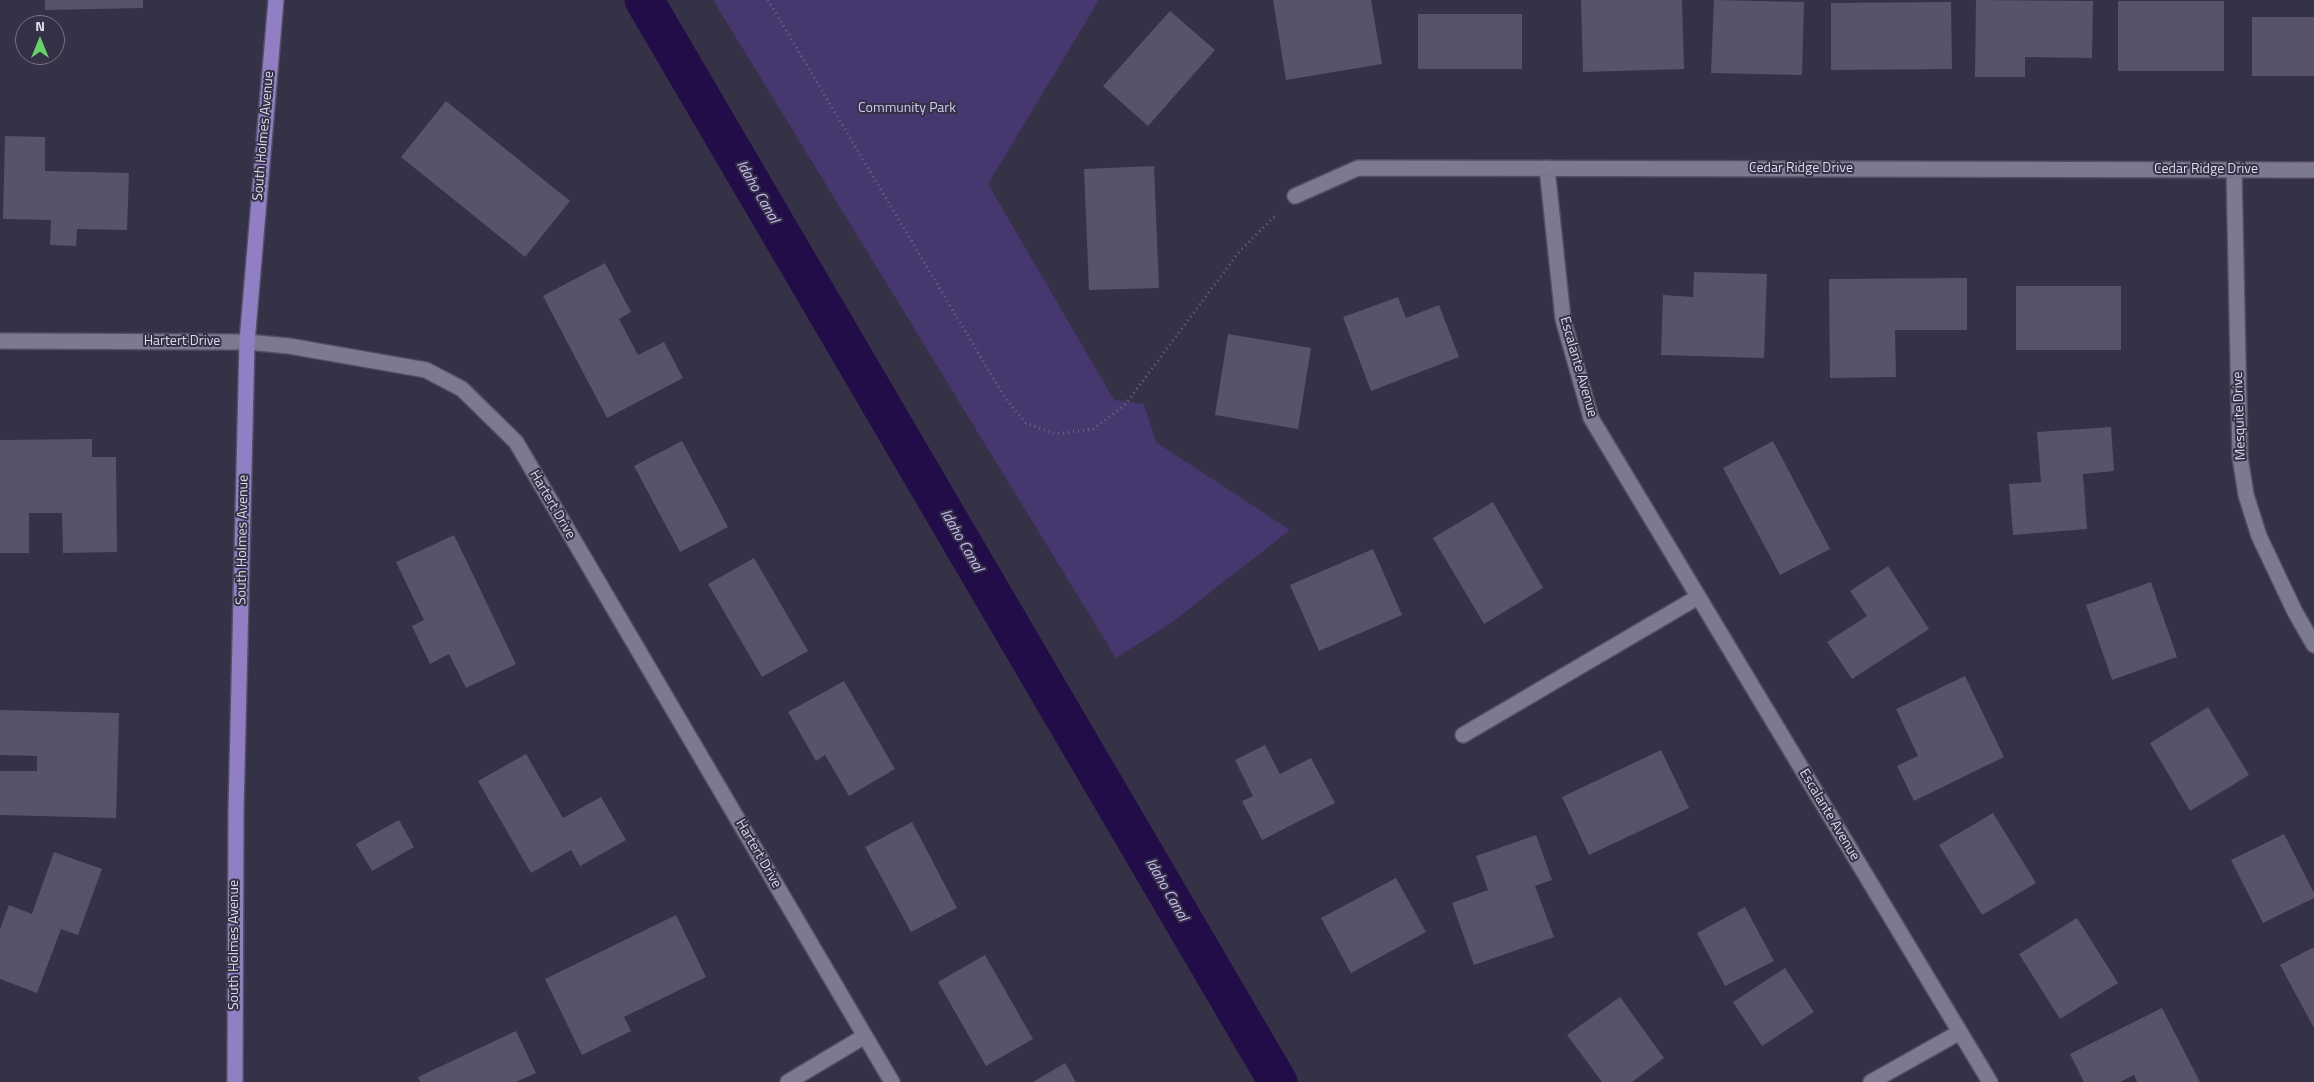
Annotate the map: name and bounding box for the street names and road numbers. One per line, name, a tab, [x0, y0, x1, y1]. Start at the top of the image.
street label: South Holmes Avenue	[250, 70, 278, 202]
street label: Cedar Ridge Drive	[1749, 161, 1853, 177]
street label: Cedar Ridge Drive	[2154, 162, 2258, 178]
street label: Escalante Avenue	[1556, 315, 1600, 419]
street label: Hartert Drive	[144, 334, 220, 350]
street label: Mesquite Drive	[2230, 371, 2250, 461]
street label: Hartert Drive	[526, 468, 578, 542]
street label: South Holmes Avenue	[233, 475, 253, 605]
street label: Escalante Avenue	[1795, 766, 1863, 864]
street label: Hartert Drive	[732, 817, 784, 891]
street label: South Holmes Avenue	[227, 880, 243, 1010]

